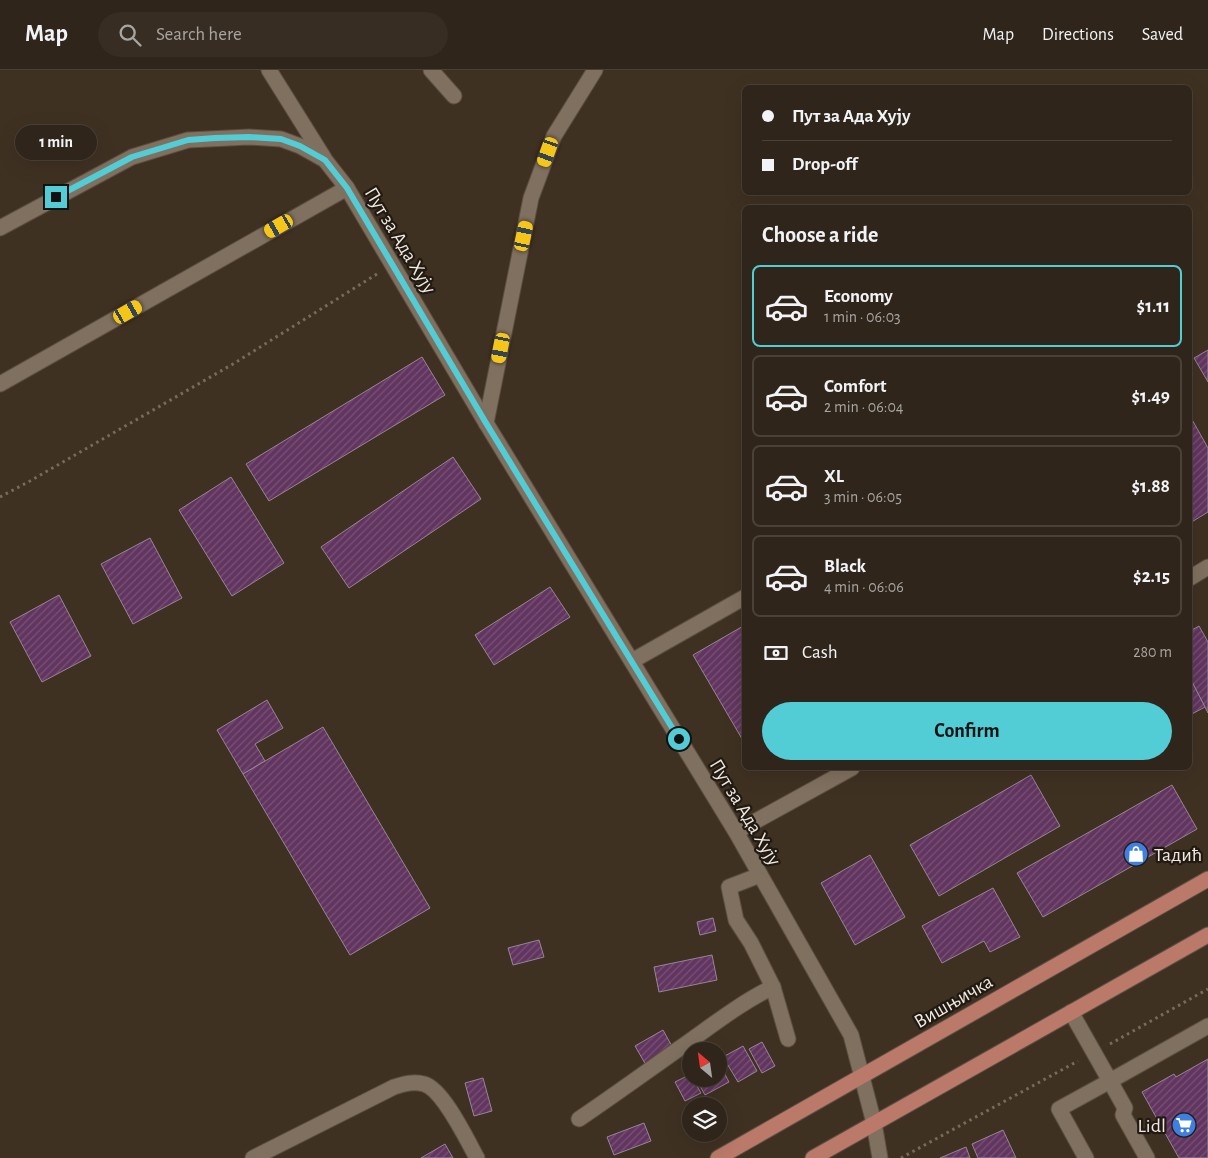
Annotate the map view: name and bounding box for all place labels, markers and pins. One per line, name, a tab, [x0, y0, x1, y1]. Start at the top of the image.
shop icon: Тадић	[1123, 841, 1149, 867]
place label: Тадић	[1154, 845, 1202, 865]
supermarket icon: Lidl	[1171, 1112, 1197, 1138]
place label: Lidl	[1138, 1116, 1166, 1136]

